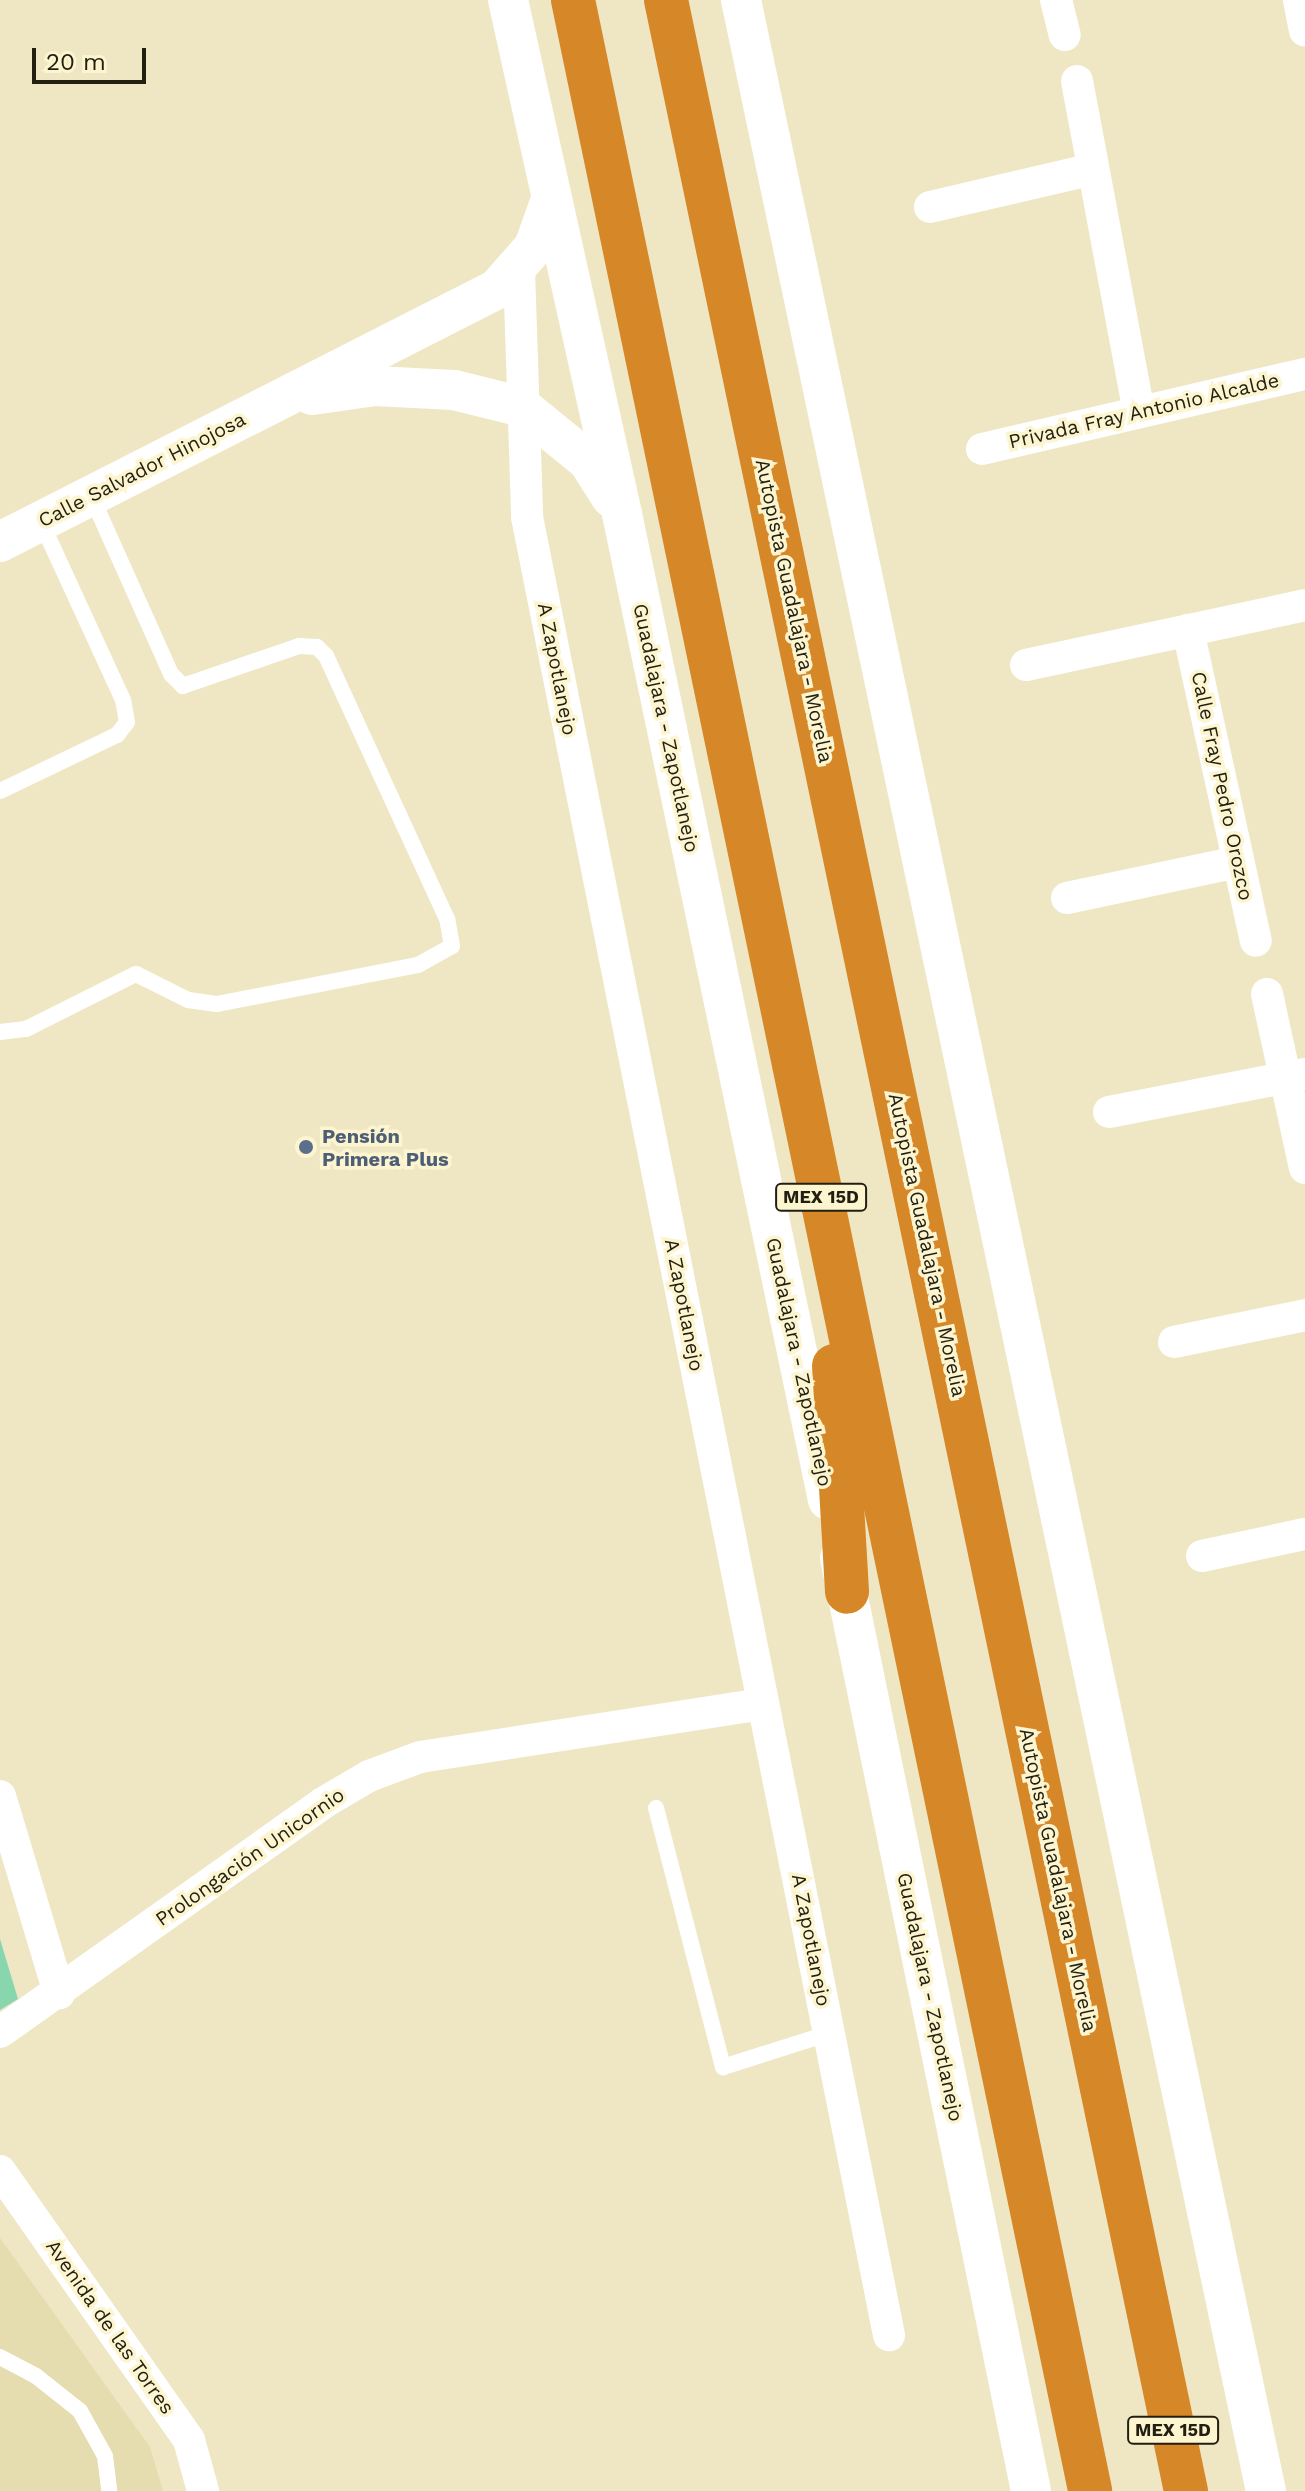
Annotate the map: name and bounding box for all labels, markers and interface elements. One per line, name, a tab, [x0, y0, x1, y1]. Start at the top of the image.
scale bar	[36, 32, 150, 82]
text: 20 m	[46, 48, 106, 76]
street label: Privada Fray Antonio Alcalde	[1005, 368, 1283, 454]
street label: Calle Salvador Hinojosa	[34, 407, 250, 533]
street label: Autopista Guadalajara - Morelia	[750, 456, 838, 766]
street label: A Zapotlanejo	[532, 600, 582, 738]
street label: Guadalajara - Zapotlanejo	[628, 601, 704, 855]
street label: Calle Fray Pedro Orozco	[1186, 669, 1258, 903]
street label: Autopista Guadalajara - Morelia	[883, 1090, 971, 1400]
place label: Pensión Primera Plus	[322, 1124, 449, 1171]
marker: Pensión Primera Plus	[297, 1138, 315, 1156]
road number: MEX 15D	[775, 1183, 867, 1211]
street label: Guadalajara - Zapotlanejo	[761, 1235, 837, 1489]
street label: A Zapotlanejo	[659, 1236, 709, 1374]
street label: Autopista Guadalajara - Morelia	[1014, 1725, 1102, 2035]
street label: Prolongación Unicornio	[151, 1783, 349, 1931]
street label: Guadalajara - Zapotlanejo	[892, 1870, 968, 2124]
street label: A Zapotlanejo	[786, 1871, 836, 2009]
street label: Avenida de las Torres	[40, 2235, 180, 2419]
road number: MEX 15D	[1127, 2416, 1219, 2444]

